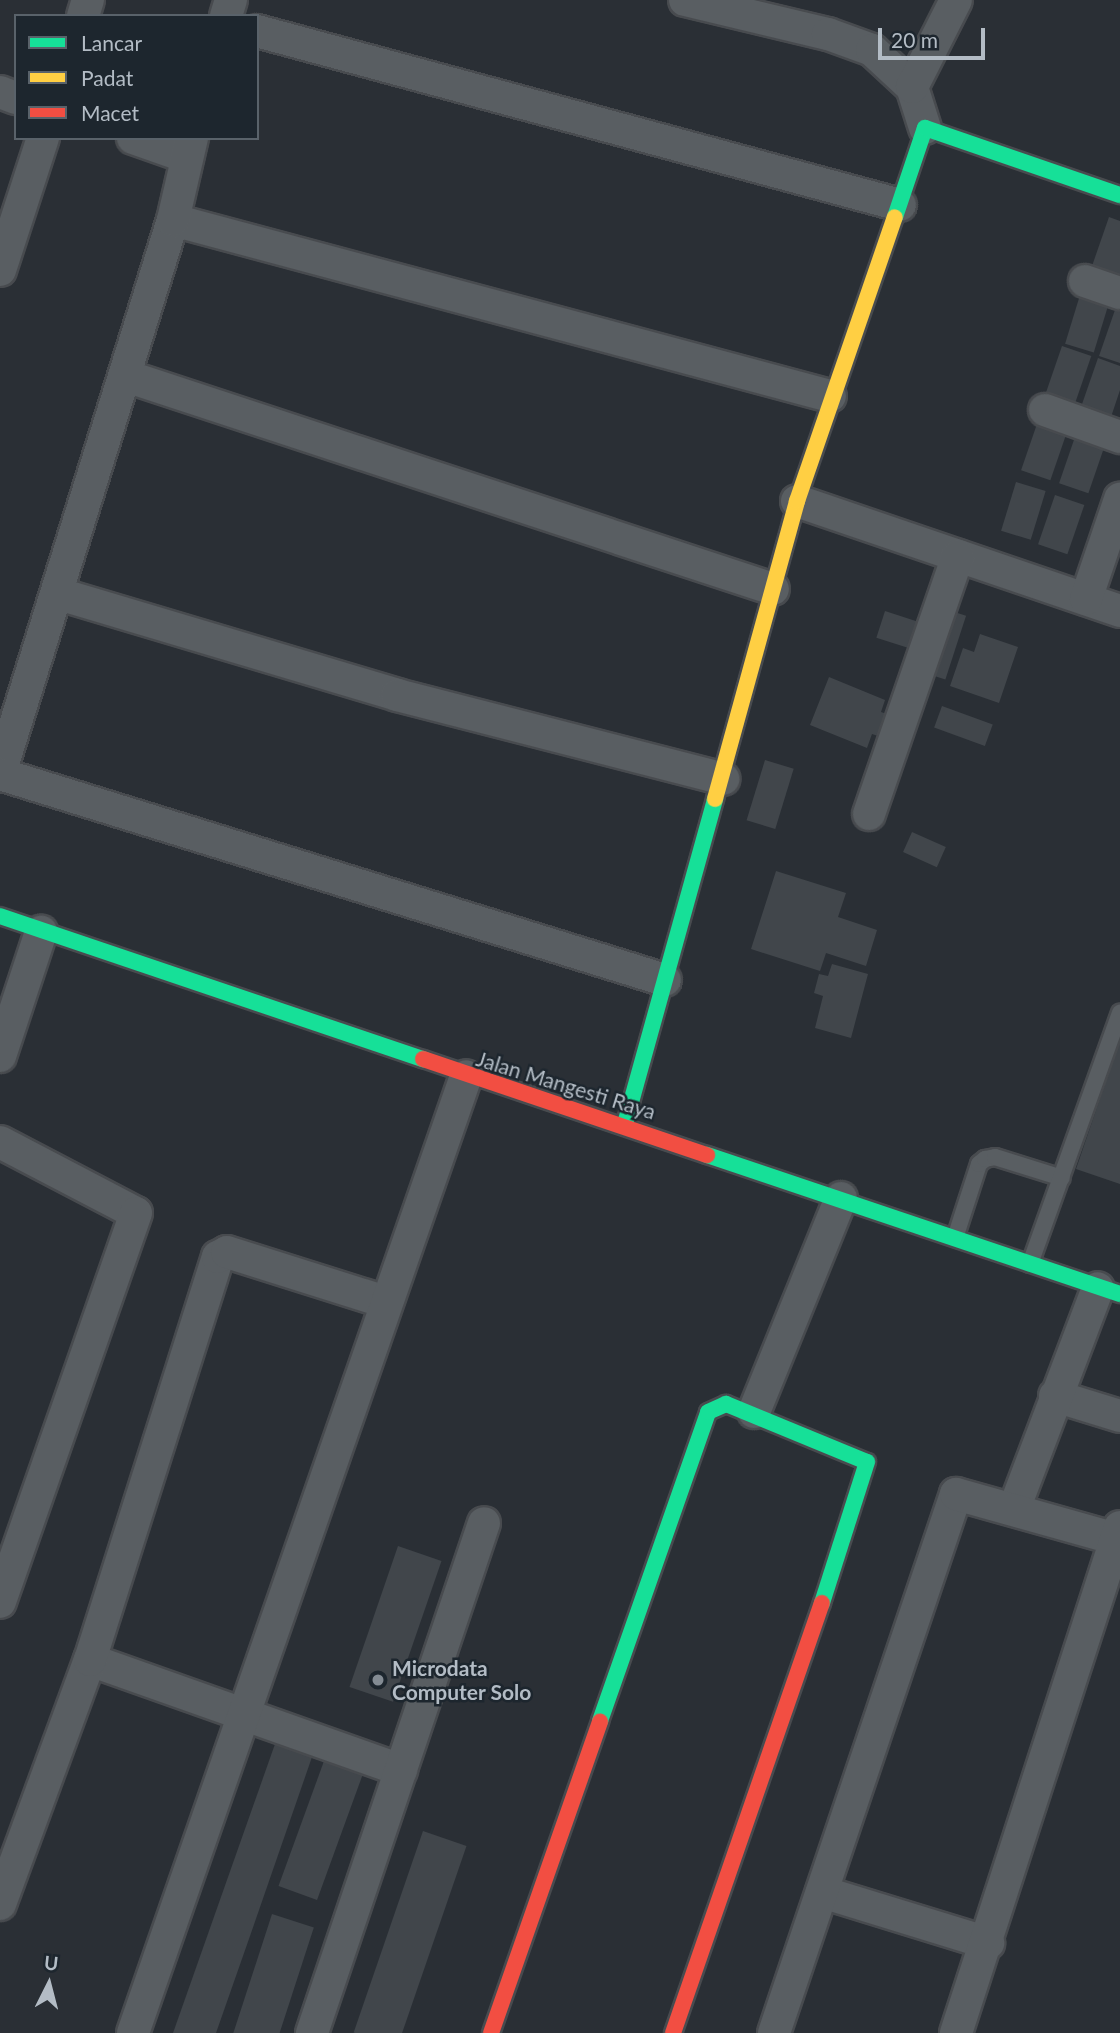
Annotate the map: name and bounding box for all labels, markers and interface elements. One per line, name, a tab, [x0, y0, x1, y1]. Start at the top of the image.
legend	[14, 14, 259, 140]
scale bar	[882, 14, 989, 58]
text: 20 m	[891, 27, 938, 52]
text: Lancar	[81, 30, 142, 55]
text: Padat	[81, 65, 133, 90]
text: Macet	[81, 100, 139, 125]
street label: Jalan Mangesti Raya	[473, 1046, 659, 1124]
place label: Microdata Computer Solo	[392, 1655, 532, 1705]
marker: Microdata Computer Solo	[370, 1672, 386, 1688]
north arrow	[14, 1949, 84, 2019]
text: U	[43, 1950, 59, 1975]

